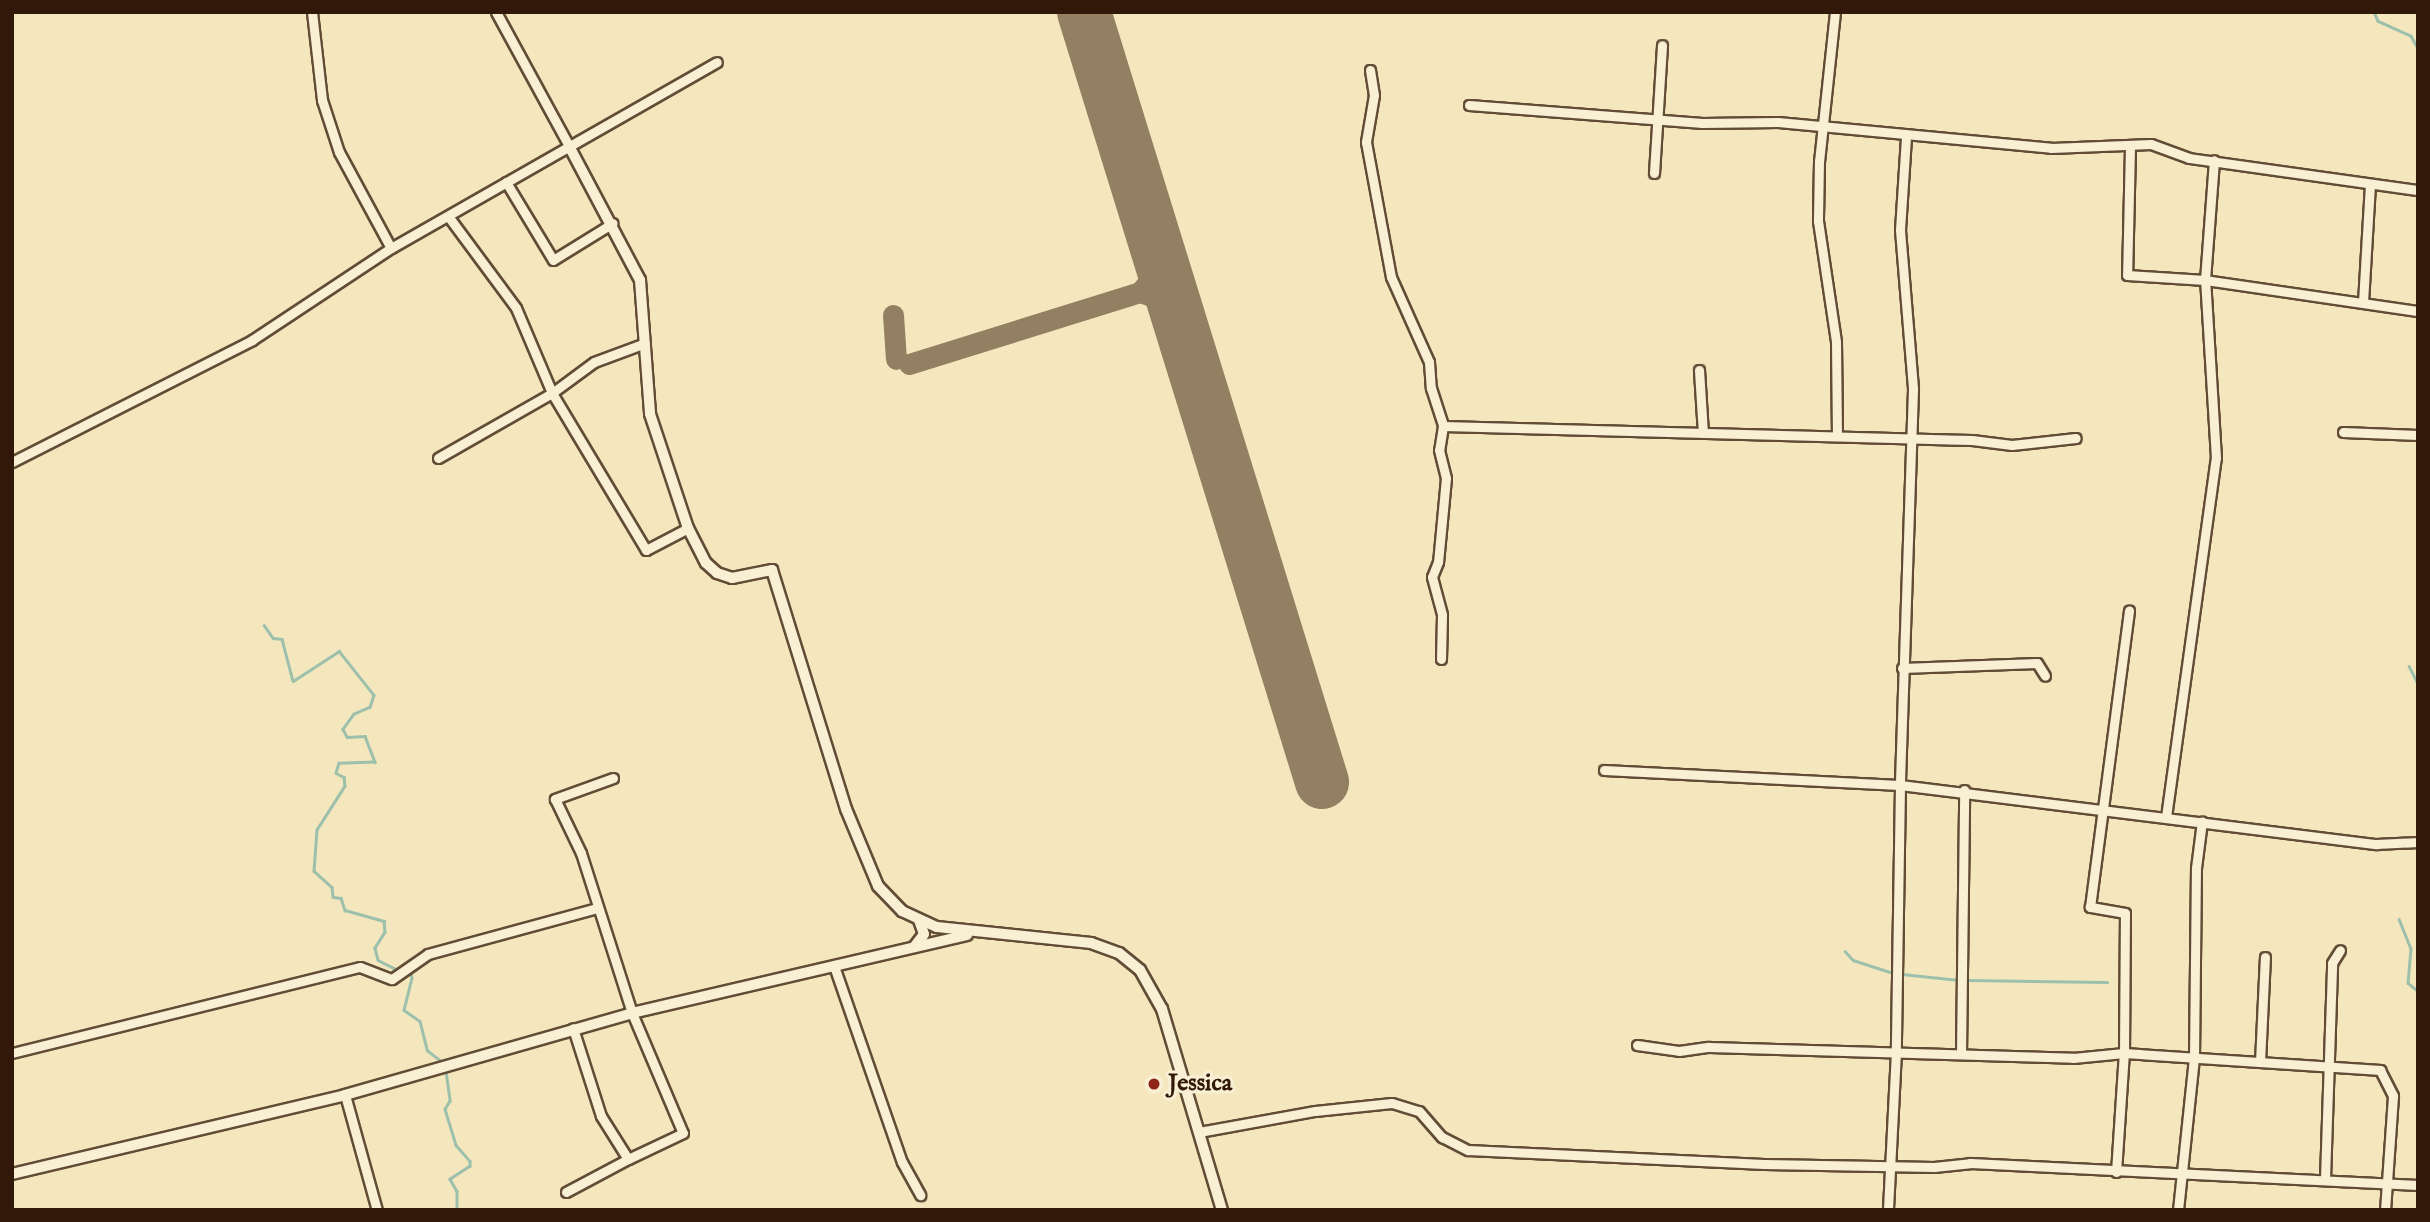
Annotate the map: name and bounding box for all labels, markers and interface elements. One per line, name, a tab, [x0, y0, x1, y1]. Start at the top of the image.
place label: Jessica	[1168, 1070, 1232, 1098]
marker: Jessica	[1146, 1076, 1162, 1092]

